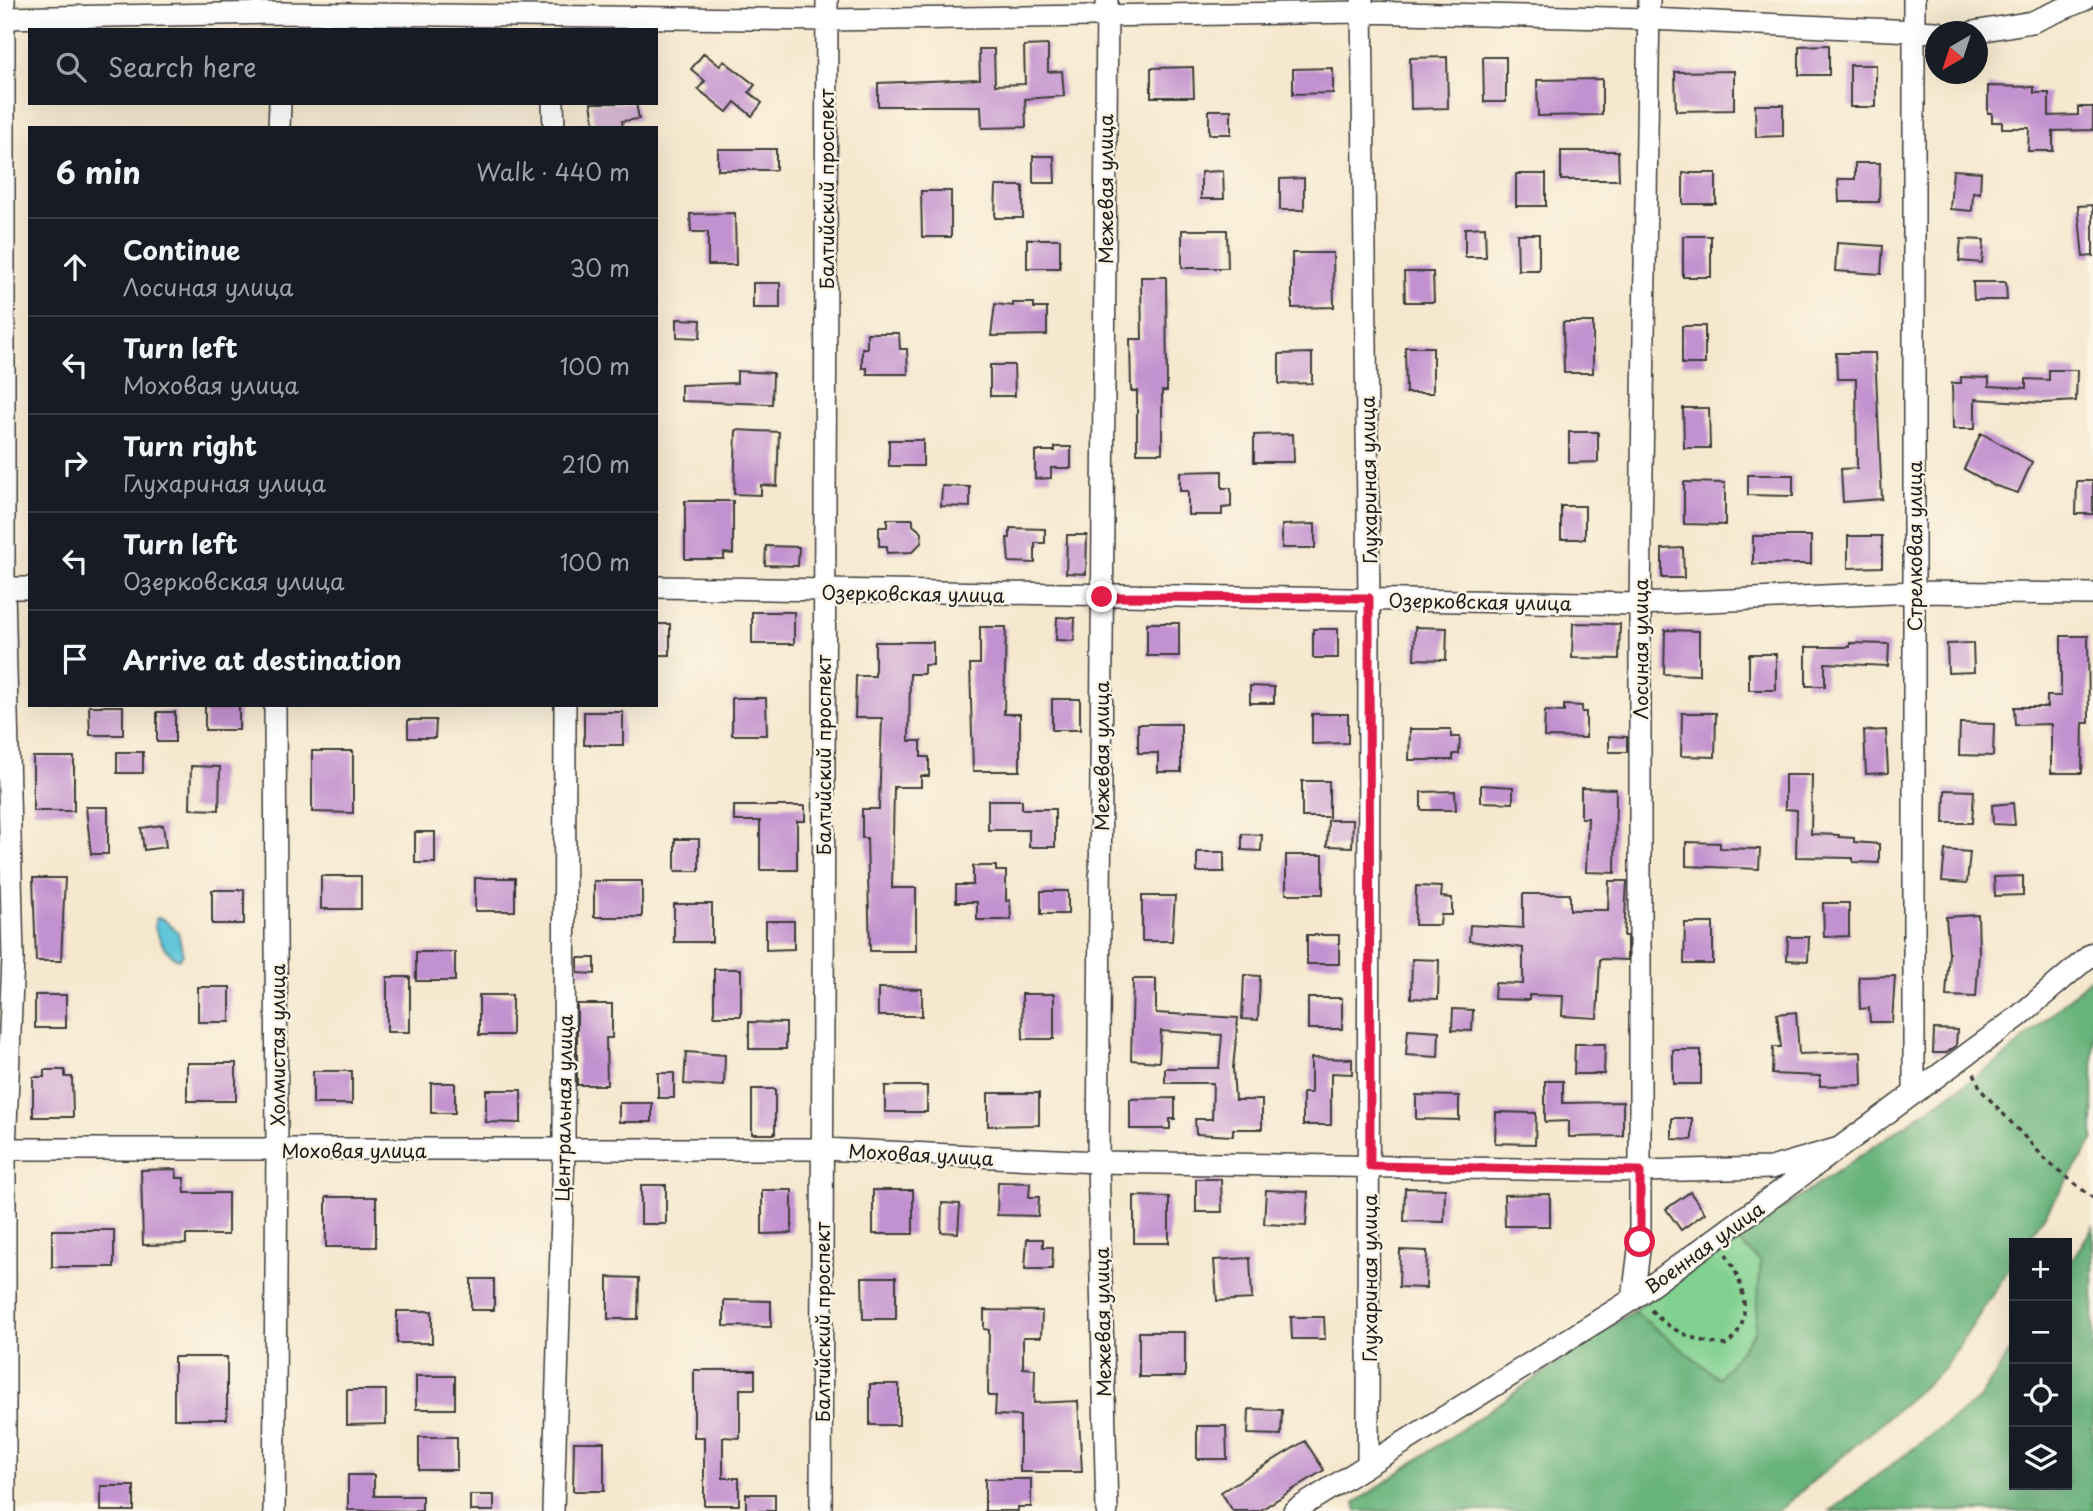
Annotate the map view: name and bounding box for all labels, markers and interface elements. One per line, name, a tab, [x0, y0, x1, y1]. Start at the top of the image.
north arrow	[1925, 21, 1988, 84]
search box	[28, 28, 658, 105]
text: Search here	[108, 47, 257, 86]
icon: search	[52, 48, 90, 86]
street label: Балтийский проспект	[812, 88, 840, 289]
street label: Межевая улица	[1091, 114, 1119, 264]
text: 6 min	[56, 149, 141, 194]
text: Walk · 440 m	[477, 154, 630, 189]
text: Continue	[123, 230, 240, 269]
icon: ahead	[56, 248, 94, 286]
text: 30 m	[569, 250, 630, 285]
text: Лосиная улица	[123, 269, 294, 304]
text: Turn left	[123, 328, 238, 367]
icon: left	[56, 346, 94, 384]
text: 100 m	[560, 348, 630, 383]
text: Моховая улица	[123, 367, 299, 402]
street label: Глухариная улица	[1353, 396, 1383, 564]
text: Turn right	[123, 426, 257, 465]
icon: right	[56, 444, 94, 482]
text: 210 m	[562, 446, 630, 481]
street label: Стрелковая улица	[1900, 461, 1928, 631]
text: Глухариная улица	[123, 465, 326, 500]
text: Turn left	[123, 524, 238, 563]
icon: left	[56, 542, 94, 580]
text: 100 m	[560, 544, 630, 579]
text: Озерковская улица	[123, 563, 345, 598]
street label: Озерковская улица	[821, 577, 1005, 609]
street label: Лосиная улица	[1626, 579, 1654, 719]
route end	[1086, 581, 1117, 612]
street label: Озерковская улица	[1388, 585, 1572, 617]
icon: arrive	[56, 640, 94, 678]
text: Arrive at destination	[123, 640, 402, 679]
street label: Балтийский проспект	[809, 654, 837, 855]
street label: Межевая улица	[1087, 681, 1115, 831]
street label: Холмистая улица	[263, 964, 291, 1126]
street label: Центральная улица	[547, 1014, 579, 1202]
street label: Моховая улица	[281, 1136, 427, 1164]
street label: Моховая улица	[848, 1136, 994, 1172]
street label: Глухариная улица	[1355, 1194, 1383, 1362]
street label: Военная улица	[1639, 1194, 1770, 1300]
street label: Балтийский проспект	[808, 1221, 836, 1422]
route start	[1624, 1226, 1655, 1257]
map controls	[2009, 1238, 2072, 1490]
button: +	[2009, 1238, 2072, 1301]
street label: Межевая улица	[1087, 1247, 1117, 1397]
button: −	[2009, 1301, 2072, 1364]
button: locate	[2009, 1364, 2072, 1427]
button: layers	[2009, 1427, 2072, 1490]

